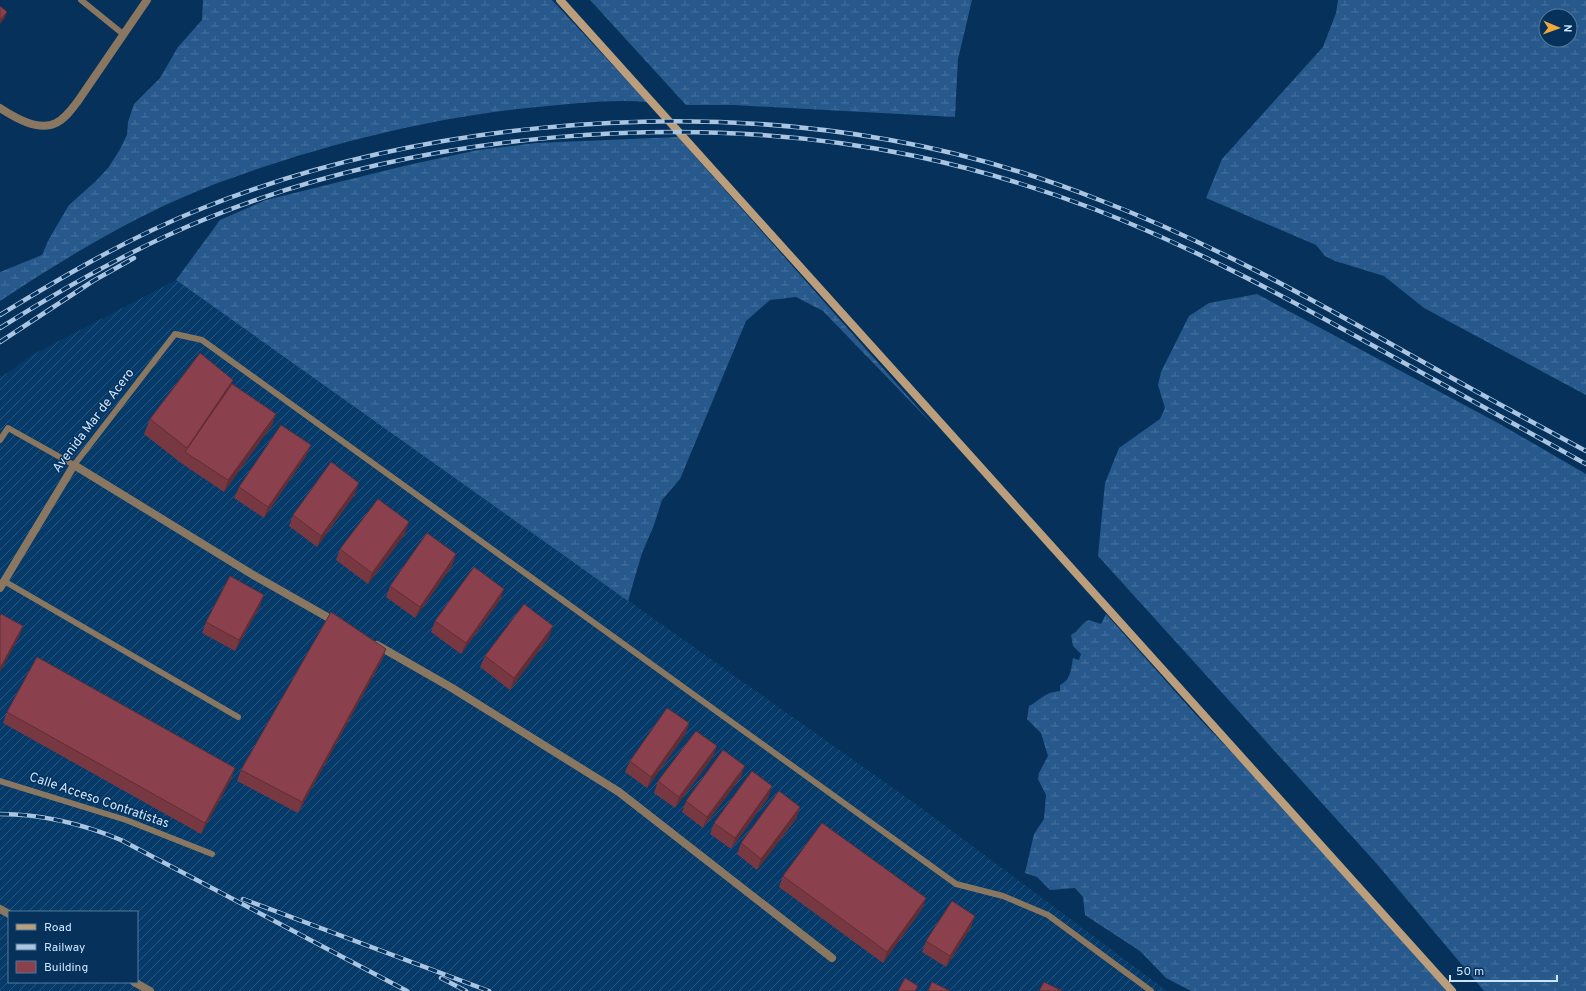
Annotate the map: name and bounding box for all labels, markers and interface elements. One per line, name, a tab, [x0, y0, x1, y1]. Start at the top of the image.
north arrow	[1538, 8, 1578, 48]
text: N	[1560, 24, 1574, 33]
street label: Avenida Mar de Acero	[50, 366, 138, 476]
street label: Calle Acceso Contratistas	[27, 770, 171, 832]
legend	[8, 911, 138, 983]
text: Road	[44, 920, 72, 936]
text: Railway	[44, 940, 85, 956]
scale bar	[1450, 957, 1557, 983]
text: Building	[44, 960, 88, 976]
text: 50 m	[1456, 964, 1484, 980]

